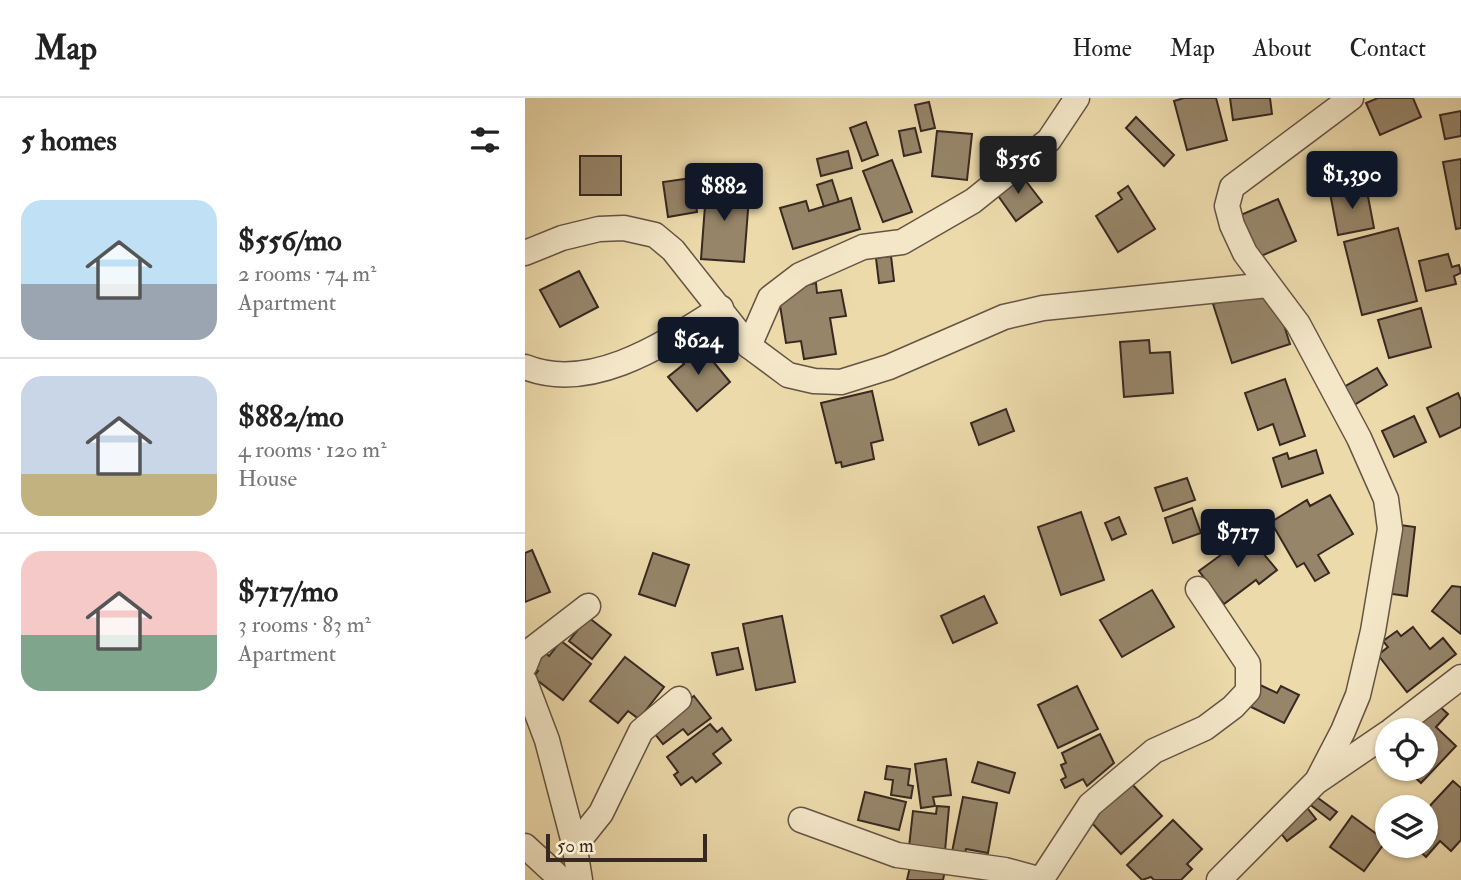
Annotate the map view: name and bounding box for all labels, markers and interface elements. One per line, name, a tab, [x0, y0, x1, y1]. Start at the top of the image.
text: Map	[35, 28, 97, 69]
text: Home	[1072, 33, 1132, 64]
text: Map	[1170, 33, 1215, 64]
text: About	[1253, 33, 1312, 64]
text: Contact	[1350, 33, 1426, 64]
icon: filters	[466, 121, 504, 159]
text: 5 homes	[21, 122, 117, 159]
pin: $556	[977, 136, 1059, 196]
text: $556	[996, 144, 1040, 173]
pin: $1,390	[1295, 152, 1409, 211]
text: $1,390	[1322, 159, 1382, 188]
pin: $882	[683, 164, 765, 223]
text: $882	[701, 171, 747, 200]
text: $556/mo	[238, 222, 342, 259]
icon: home	[77, 228, 161, 312]
text: 2 rooms · 74 m²	[238, 259, 377, 288]
text: Apartment	[238, 288, 336, 317]
pin: $624	[657, 317, 739, 377]
text: $624	[674, 325, 722, 354]
text: $882/mo	[238, 398, 344, 435]
icon: home	[77, 404, 161, 488]
text: 4 rooms · 120 m²	[238, 435, 387, 464]
text: House	[238, 464, 297, 493]
pin: $717	[1197, 510, 1279, 569]
text: $717	[1217, 517, 1259, 546]
text: $717/mo	[238, 573, 338, 610]
icon: home	[77, 579, 161, 663]
text: 3 rooms · 83 m²	[238, 610, 371, 639]
text: Apartment	[238, 639, 336, 668]
map controls	[1375, 718, 1438, 858]
button: locate	[1375, 718, 1438, 781]
button: layers	[1375, 795, 1438, 858]
scale bar	[546, 831, 707, 863]
text: 50 m	[557, 834, 594, 858]

